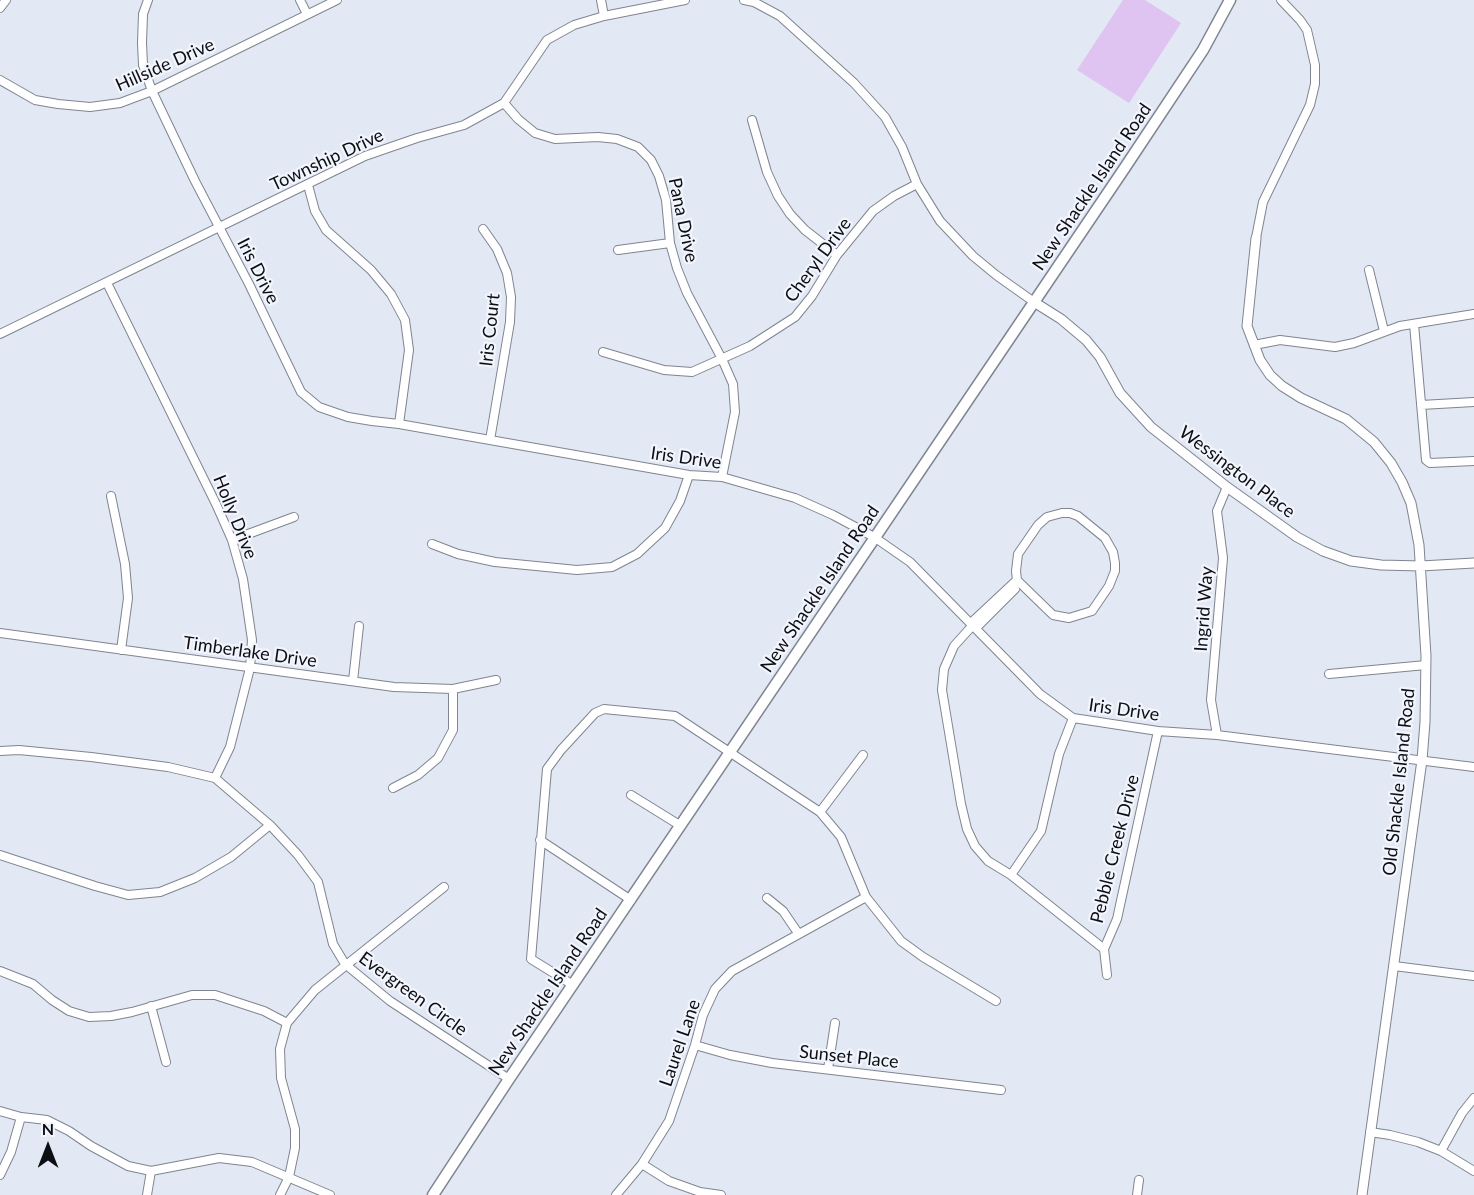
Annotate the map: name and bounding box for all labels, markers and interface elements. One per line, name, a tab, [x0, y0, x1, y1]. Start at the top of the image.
street label: Hillside Drive	[112, 34, 218, 96]
street label: New Shackle Island Road	[1028, 99, 1156, 275]
street label: Township Drive	[267, 124, 387, 196]
street label: Pana Drive	[663, 176, 703, 264]
street label: Cheryl Drive	[780, 214, 856, 306]
street label: Iris Drive	[232, 234, 284, 308]
street label: Iris Court	[475, 292, 505, 368]
street label: Wessington Place	[1175, 421, 1299, 523]
street label: Iris Drive	[649, 442, 723, 474]
street label: Holly Drive	[208, 472, 262, 562]
street label: New Shackle Island Road	[756, 501, 884, 677]
street label: Ingrid Way	[1190, 566, 1218, 652]
street label: Timberlake Drive	[182, 632, 318, 672]
street label: Old Shackle Island Road	[1378, 687, 1420, 877]
street label: Iris Drive	[1087, 694, 1161, 726]
street label: Pebble Creek Drive	[1086, 773, 1144, 925]
street label: New Shackle Island Road	[484, 904, 612, 1080]
street label: Evergreen Circle	[354, 947, 472, 1041]
street label: Laurel Lane	[655, 997, 705, 1089]
street label: Sunset Place	[798, 1041, 900, 1073]
north arrow	[18, 1117, 78, 1177]
text: N	[42, 1119, 54, 1138]

